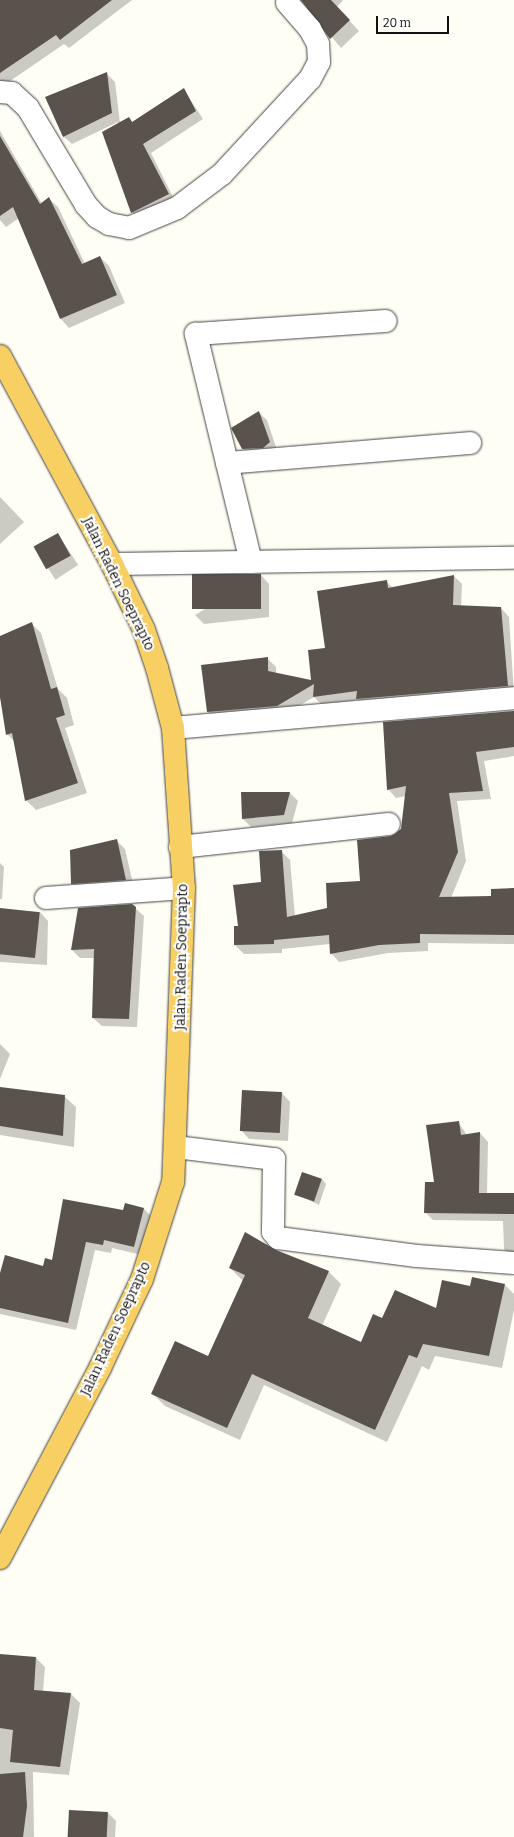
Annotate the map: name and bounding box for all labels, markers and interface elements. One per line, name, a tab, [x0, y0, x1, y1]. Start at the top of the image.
scale bar	[378, 8, 451, 34]
text: 20 m	[383, 16, 411, 30]
street label: Jalan Raden Soeprapto	[78, 515, 158, 653]
street label: Jalan Raden Soeprapto	[172, 884, 192, 1030]
street label: Jalan Raden Soeprapto	[77, 1259, 155, 1399]

